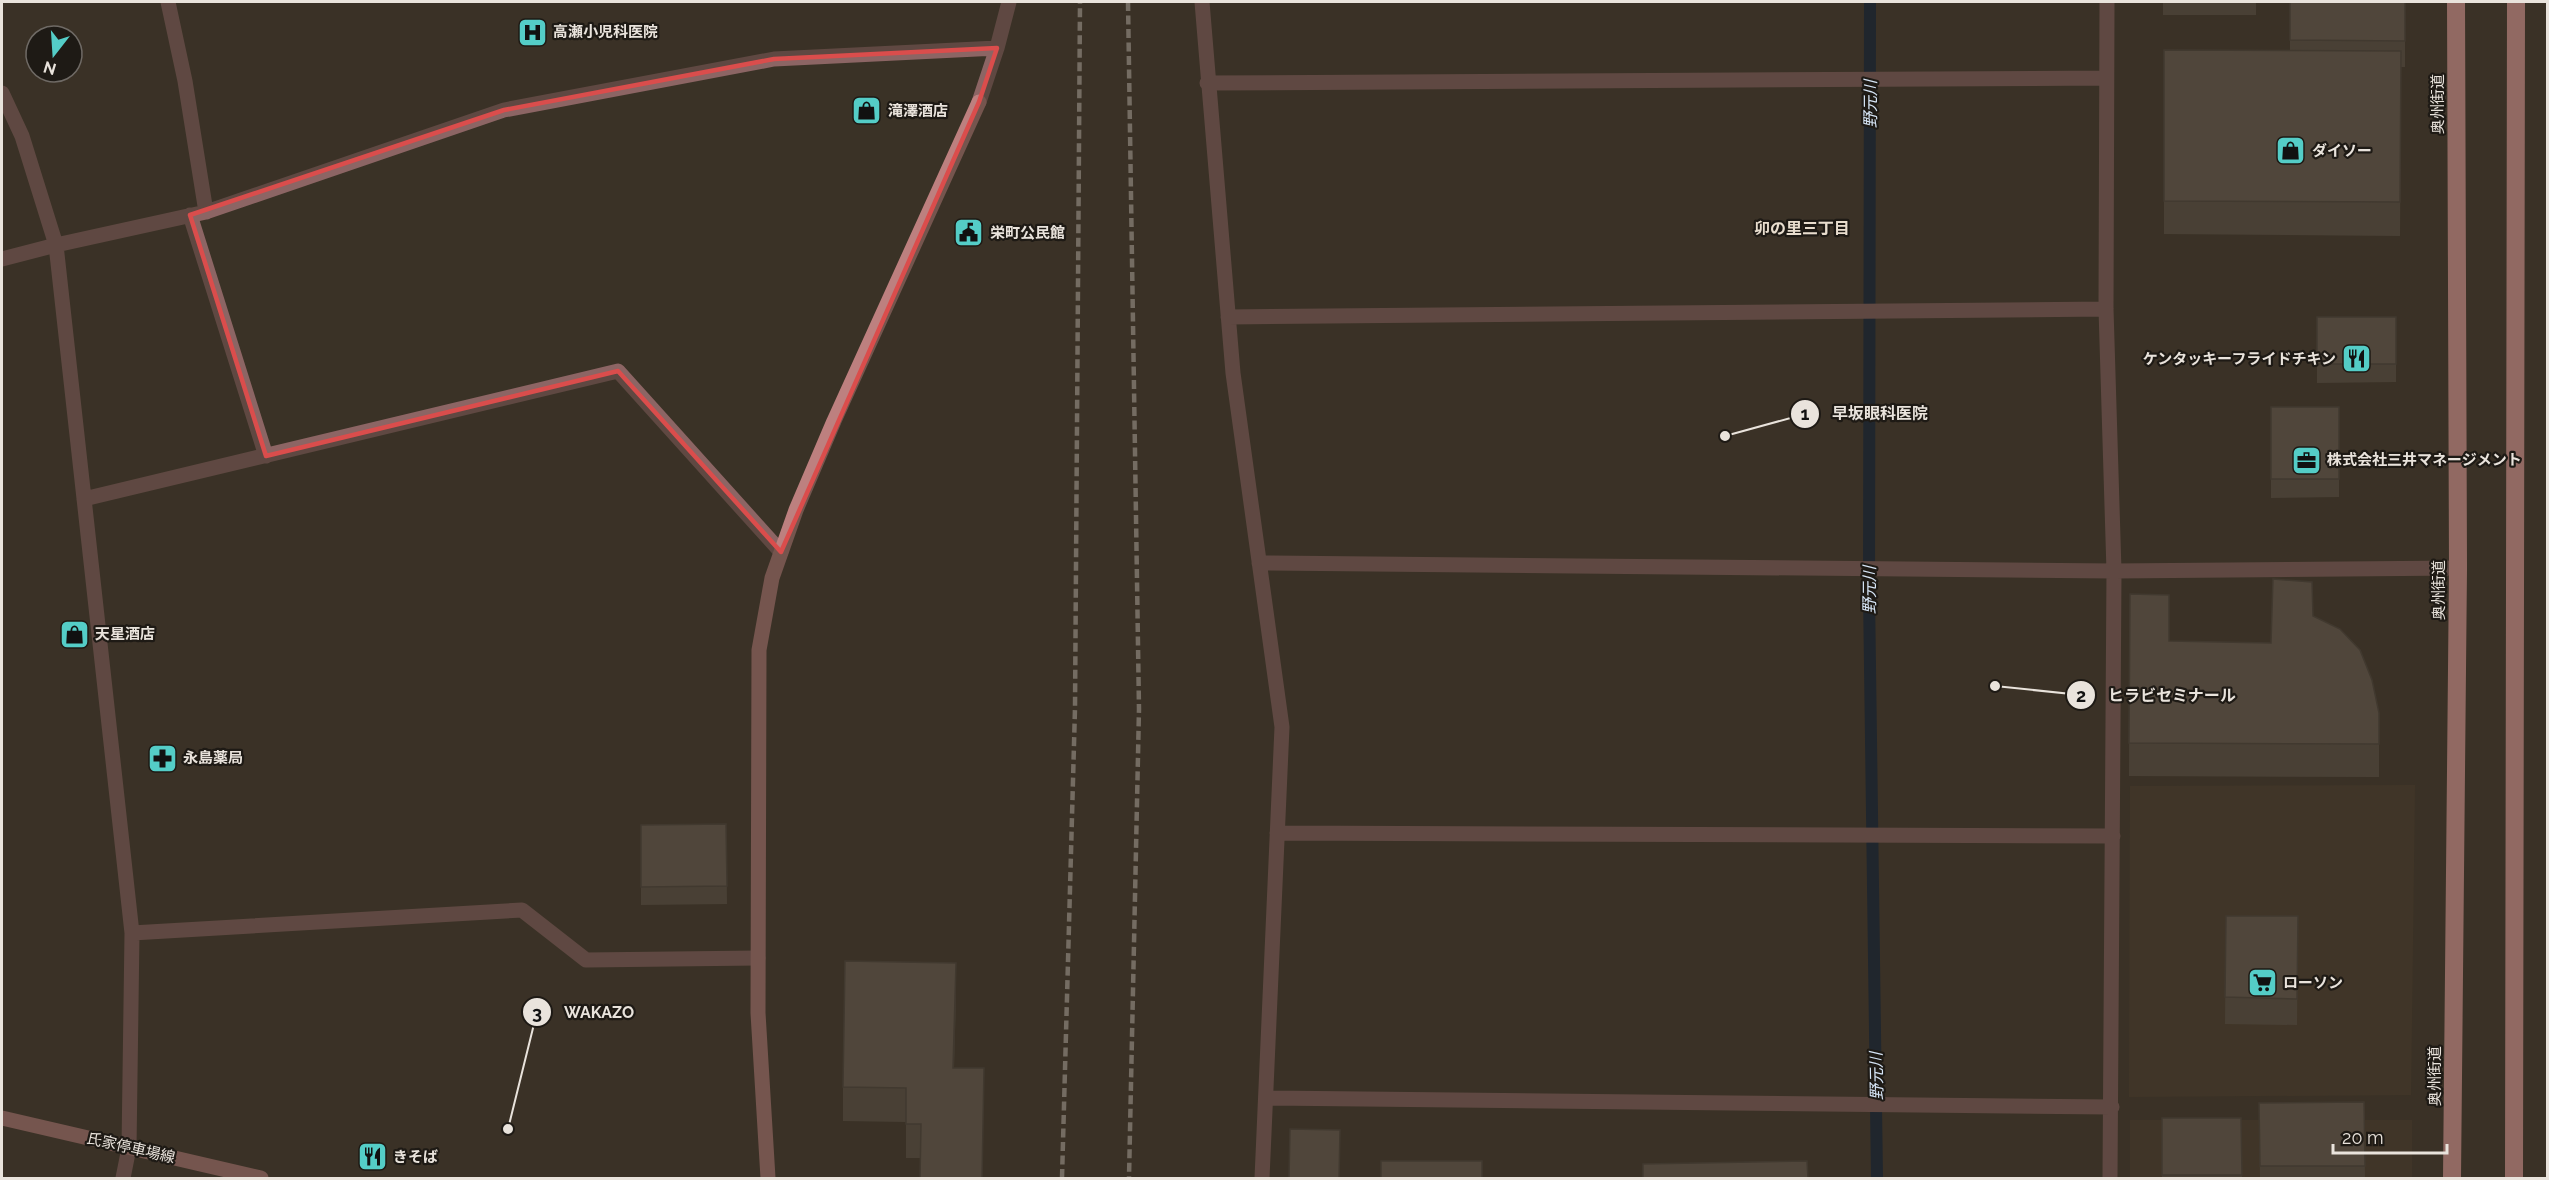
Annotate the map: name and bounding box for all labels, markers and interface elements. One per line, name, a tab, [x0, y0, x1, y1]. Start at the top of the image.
hospital icon: 高瀬小児科医院	[516, 16, 548, 48]
place label: 高瀬小児科医院	[553, 23, 658, 41]
north arrow	[24, 24, 84, 84]
text: N	[41, 57, 58, 79]
street label: 奥州街道	[2429, 74, 2447, 134]
water label: 野元川	[1861, 78, 1880, 128]
shop icon: 滝澤酒店	[851, 95, 883, 127]
place label: 滝澤酒店	[888, 102, 948, 120]
shop icon: ダイソー	[2275, 135, 2307, 167]
place label: ダイソー	[2312, 142, 2372, 160]
public building icon: 栄町公民館	[953, 217, 985, 249]
district label: 卯の里三丁目	[1754, 219, 1850, 238]
place label: 栄町公民館	[990, 224, 1065, 242]
restaurant icon: ケンタッキーフライドチキン	[2341, 343, 2373, 375]
place label: ケンタッキーフライドチキン	[2143, 350, 2336, 368]
callout: 早坂眼科医院	[1790, 397, 1940, 431]
text: 1	[1801, 403, 1810, 424]
text: 早坂眼科医院	[1832, 404, 1928, 423]
office icon: 株式会社三井マネージメント	[2290, 444, 2322, 476]
place label: 株式会社三井マネージメント	[2327, 451, 2522, 469]
street label: 奥州街道	[2430, 560, 2448, 620]
water label: 野元川	[1860, 564, 1879, 614]
shop icon: 天星酒店	[58, 618, 90, 650]
place label: 天星酒店	[95, 625, 155, 643]
callout: ヒラビセミナール	[2066, 678, 2248, 712]
text: 2	[2076, 685, 2086, 706]
text: ヒラビセミナール	[2108, 686, 2236, 705]
pharmacy icon: 永島薬局	[146, 742, 178, 774]
place label: 永島薬局	[183, 749, 243, 767]
supermarket icon: ローソン	[2246, 967, 2278, 999]
place label: ローソン	[2283, 974, 2343, 992]
callout: WAKAZO	[522, 995, 646, 1029]
text: 3	[532, 1002, 542, 1023]
text: WAKAZO	[564, 1003, 634, 1022]
street label: 奥州街道	[2426, 1046, 2444, 1106]
water label: 野元川	[1867, 1050, 1886, 1100]
scale bar	[2333, 1117, 2447, 1155]
text: 20 m	[2342, 1127, 2384, 1148]
street label: 氏家停車場線	[85, 1129, 177, 1167]
restaurant icon: きそば	[356, 1141, 388, 1173]
place label: きそば	[393, 1148, 438, 1166]

